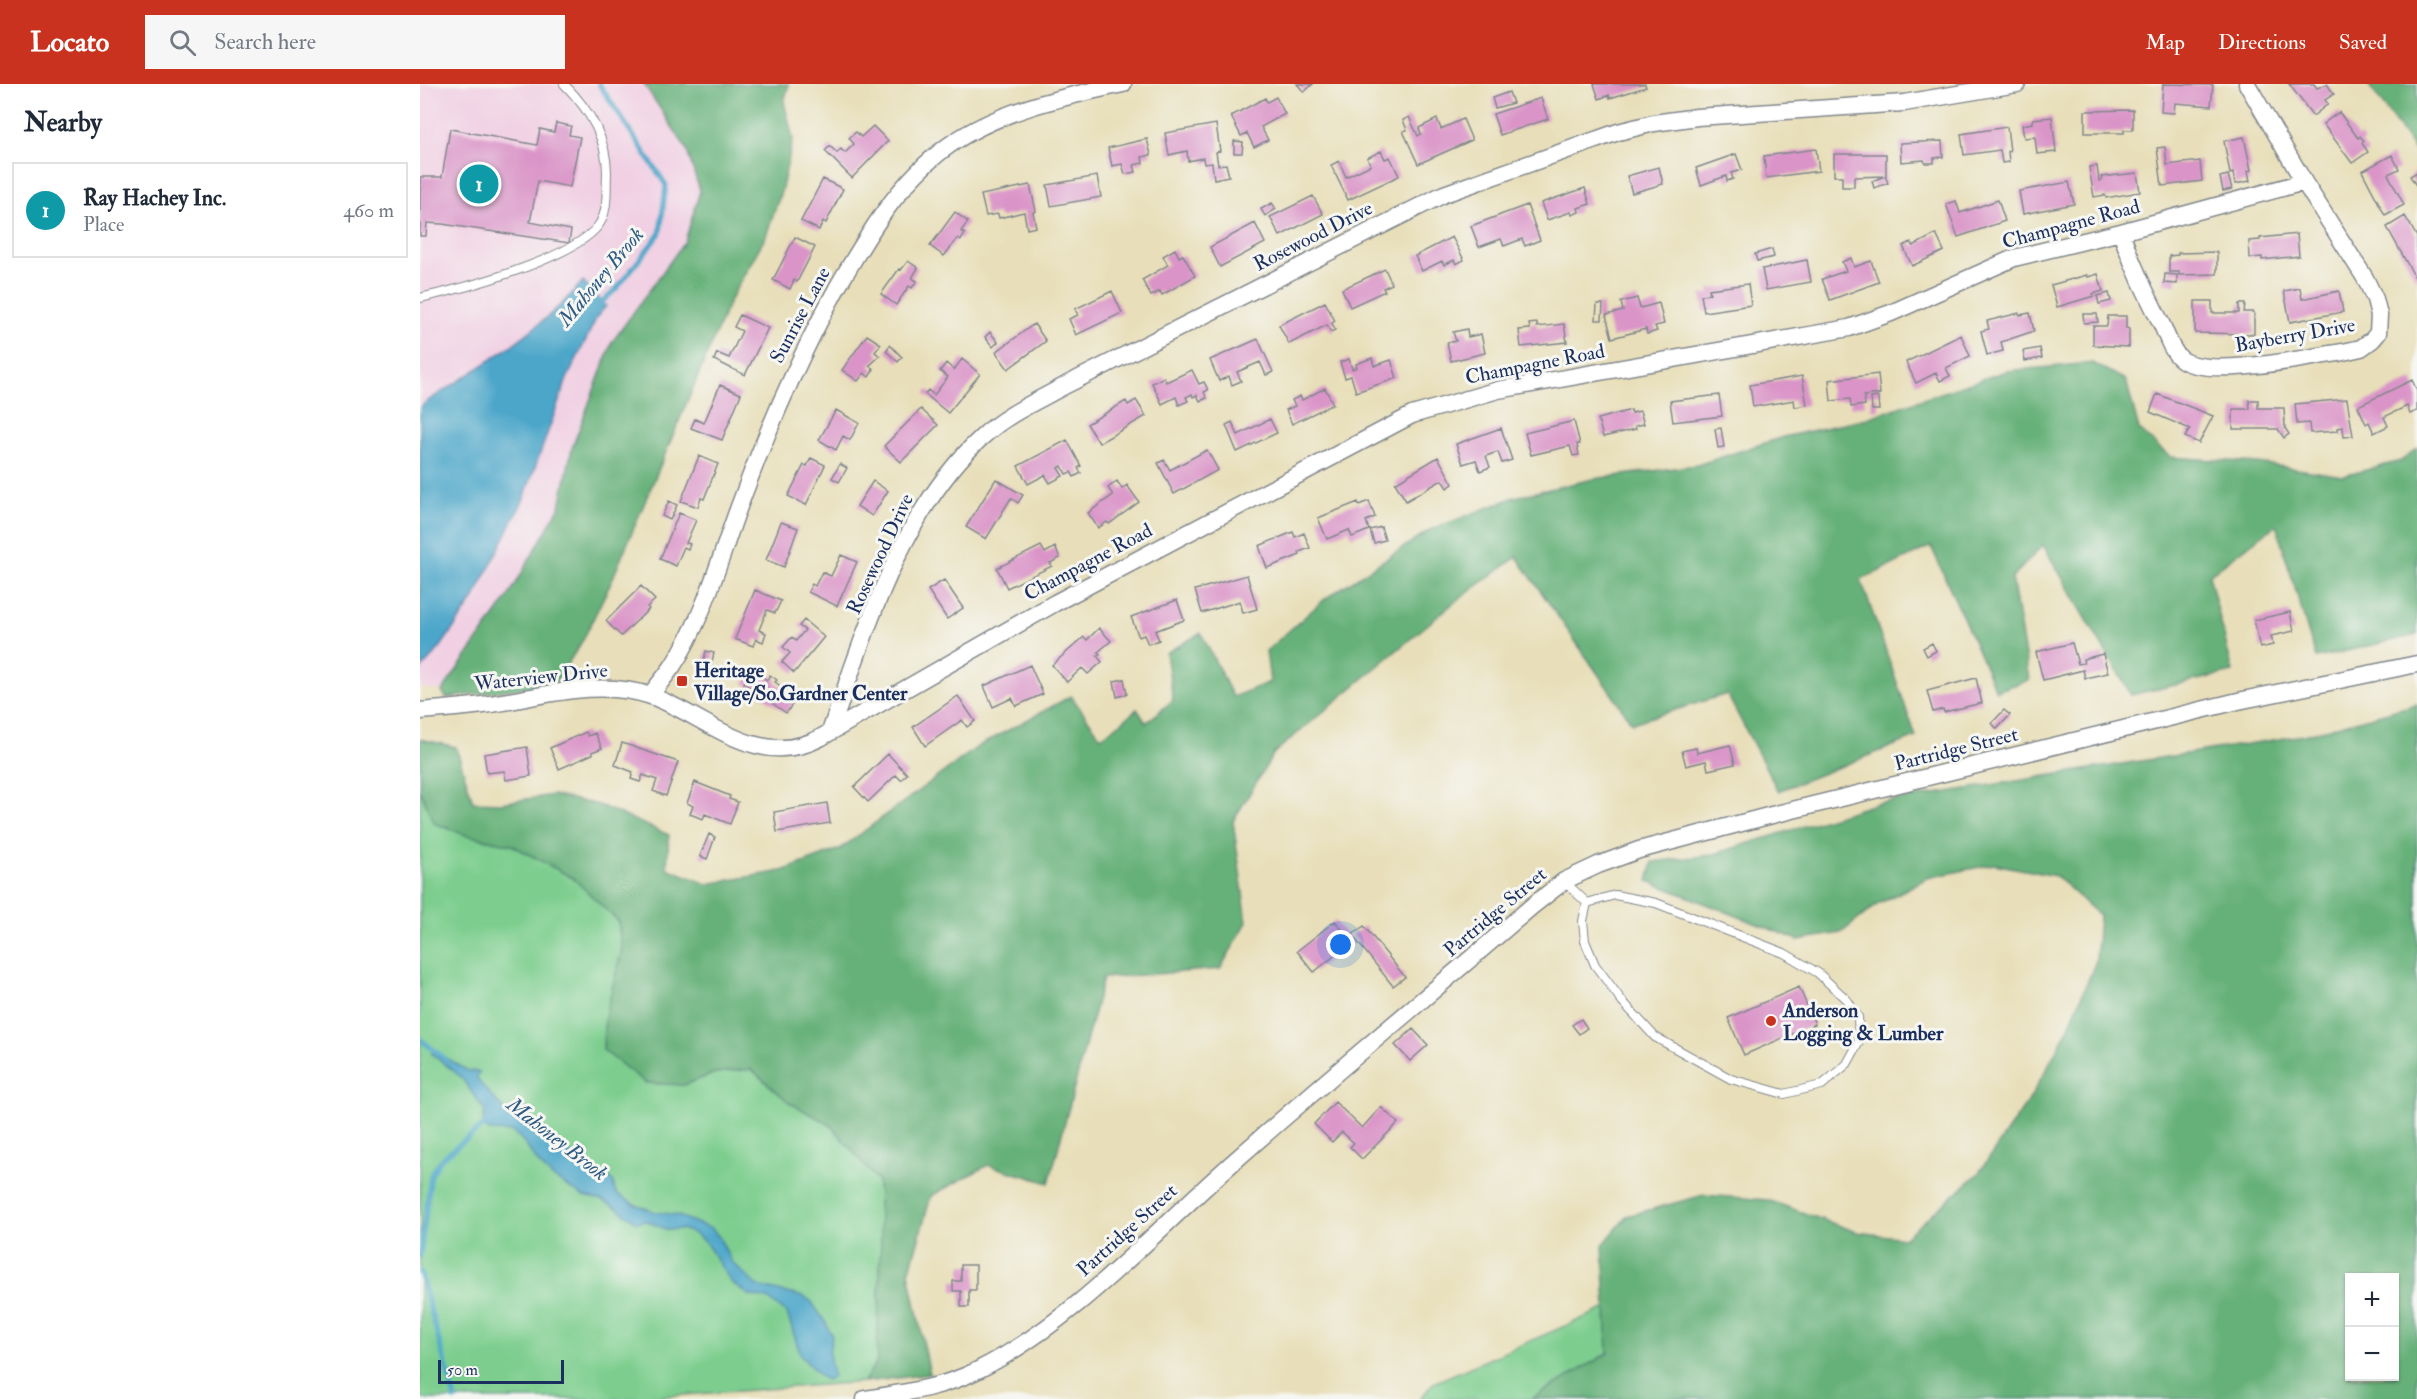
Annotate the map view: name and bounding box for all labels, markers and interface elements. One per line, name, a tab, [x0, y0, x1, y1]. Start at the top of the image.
search box	[145, 15, 565, 69]
text: Locato	[30, 25, 109, 60]
icon: search	[166, 26, 199, 59]
text: Search here	[214, 28, 316, 56]
text: Map	[2145, 29, 2185, 56]
text: Directions	[2218, 29, 2306, 56]
text: Saved	[2339, 29, 2387, 56]
text: Nearby	[24, 107, 102, 139]
pin: 1	[460, 162, 498, 206]
text: Ray Hachey Inc.	[83, 184, 226, 212]
street label: Champagne Road	[1999, 194, 2143, 255]
street label: Rosewood Drive	[1249, 195, 1377, 277]
text: 1	[42, 198, 49, 223]
text: 460 m	[343, 198, 394, 223]
text: Place	[83, 212, 124, 237]
water label: Mahoney Brook	[551, 222, 650, 333]
street label: Sunrise Lane	[764, 263, 836, 367]
street label: Bayberry Drive	[2233, 312, 2357, 358]
street label: Champagne Road	[1463, 338, 1607, 391]
street label: Rosewood Drive	[841, 490, 919, 618]
street label: Champagne Road	[1020, 518, 1157, 607]
street label: Waterview Drive	[472, 658, 609, 697]
place label: Heritage Village/So.Gardner Center	[693, 658, 908, 707]
marker: Heritage Village/So.Gardner Center	[675, 674, 689, 688]
street label: Partridge Street	[1892, 721, 2021, 776]
street label: Partridge Street	[1439, 861, 1552, 962]
your location	[1326, 930, 1355, 959]
place label: Anderson Logging & Lumber	[1782, 998, 1944, 1047]
marker: Anderson Logging & Lumber	[1764, 1014, 1778, 1028]
water label: Mahoney Brook	[500, 1090, 613, 1187]
street label: Partridge Street	[1072, 1178, 1183, 1282]
map controls	[2345, 1273, 2399, 1381]
button: +	[2345, 1273, 2399, 1327]
button: −	[2345, 1327, 2399, 1381]
scale bar	[438, 1357, 564, 1384]
text: 50 m	[447, 1360, 478, 1380]

